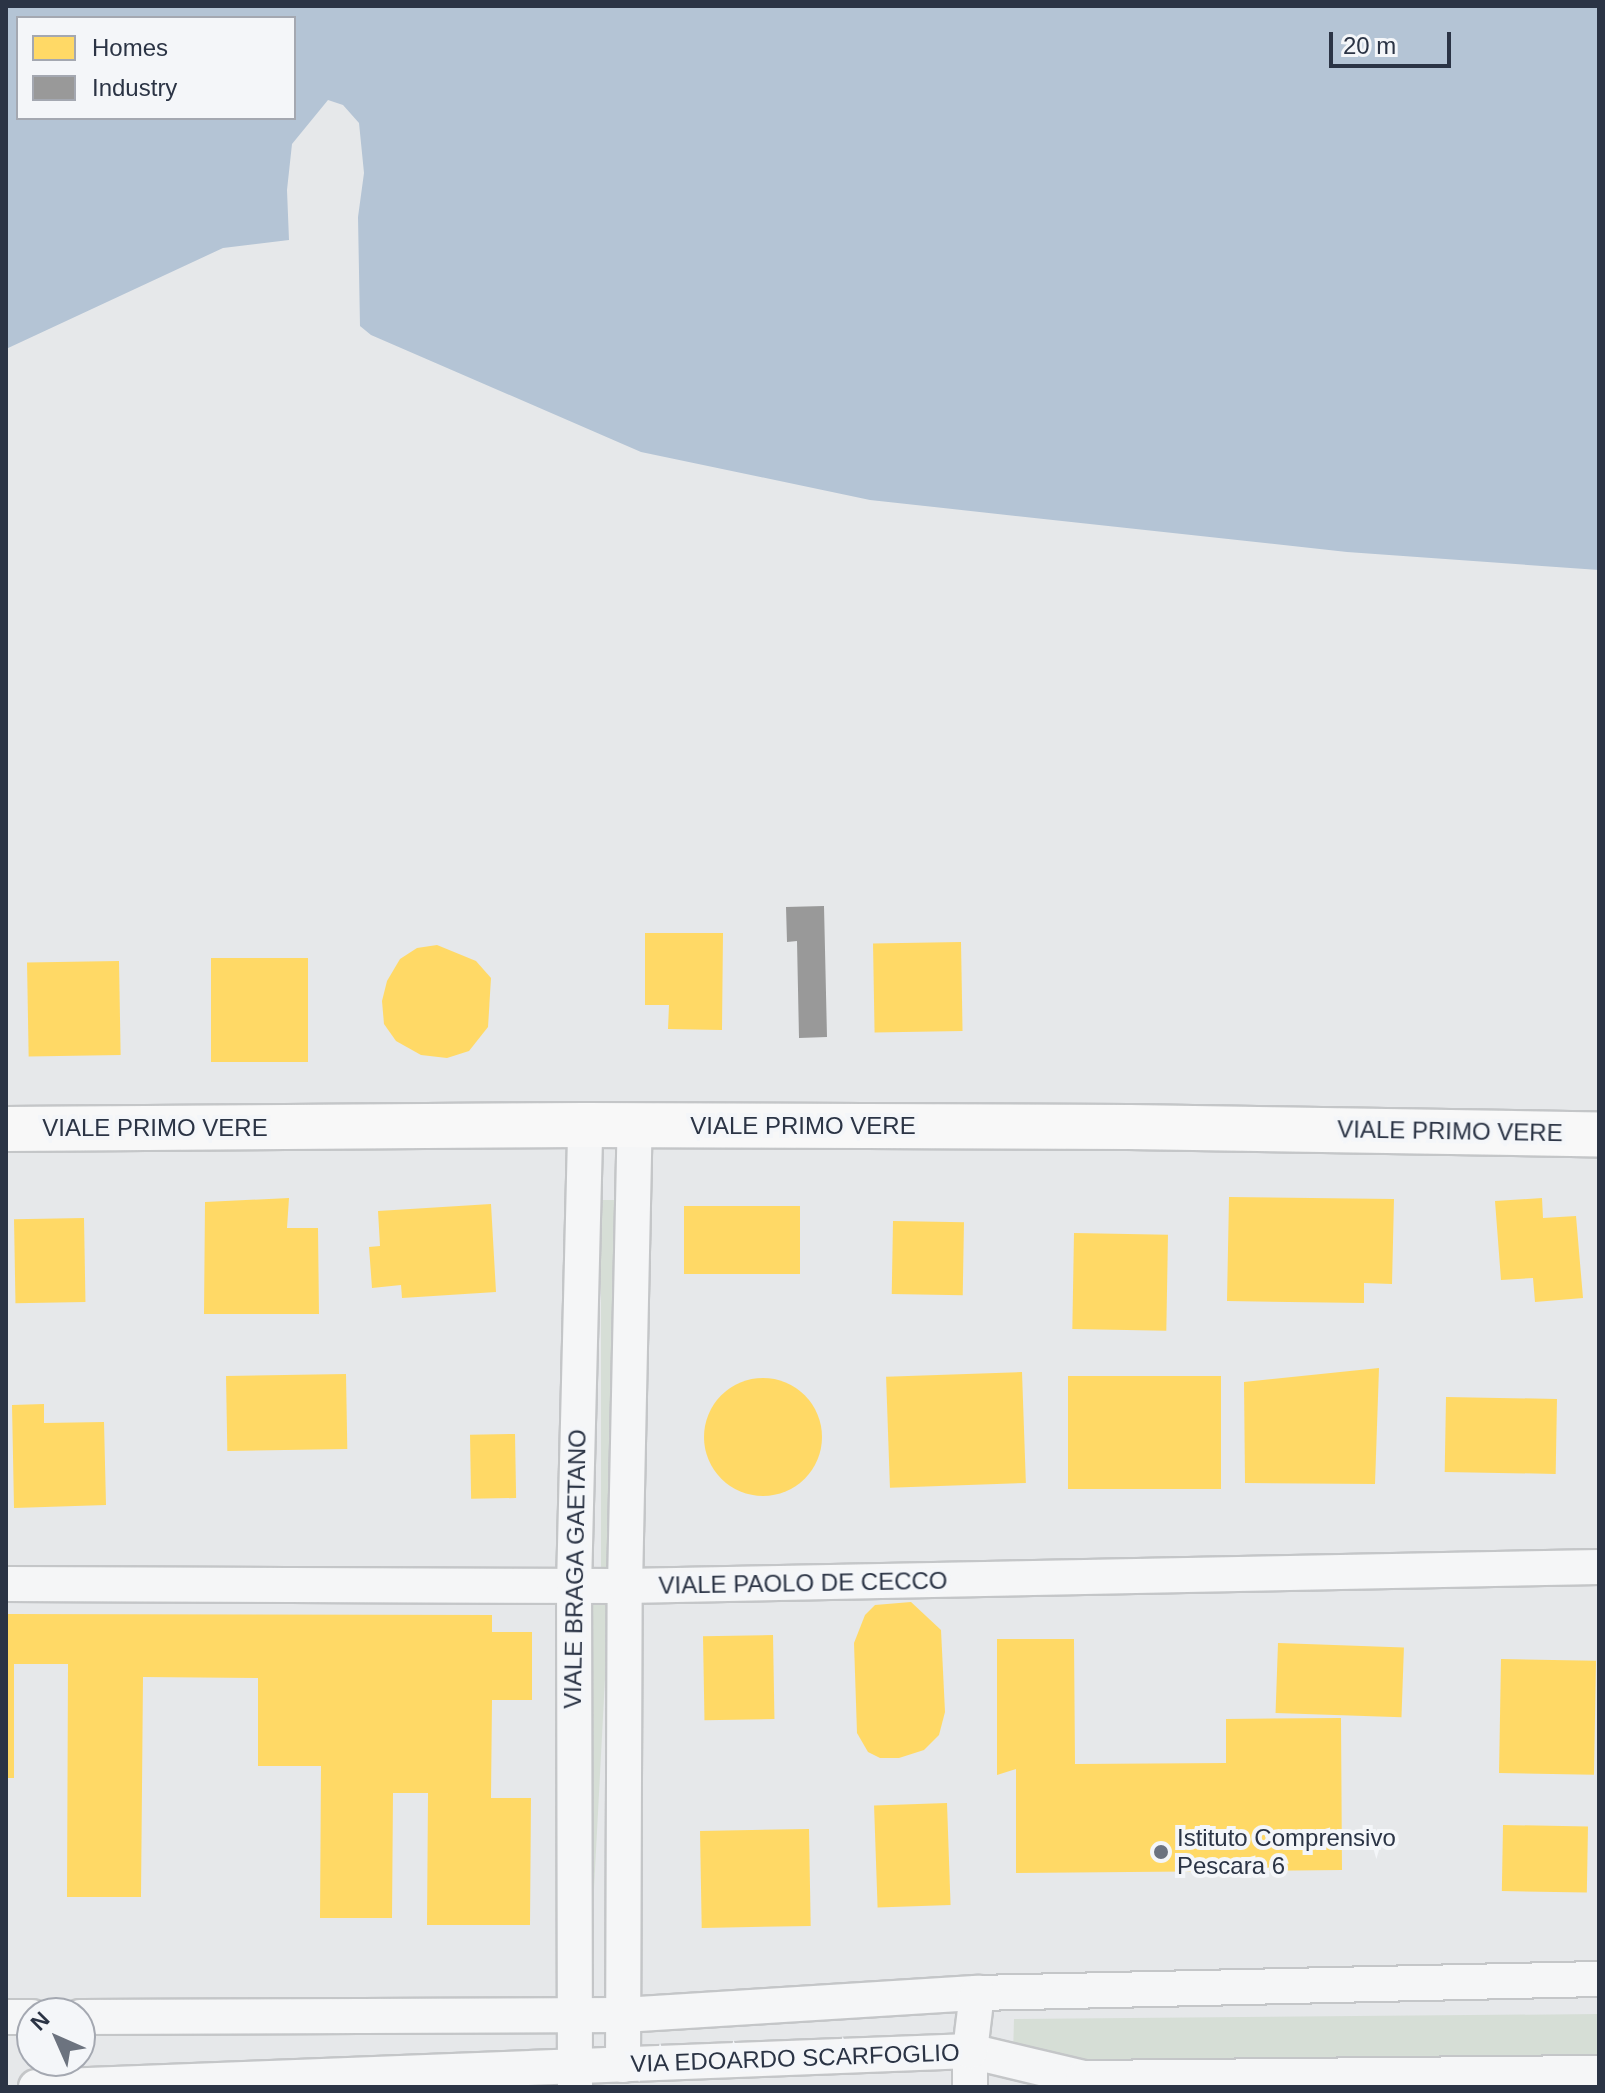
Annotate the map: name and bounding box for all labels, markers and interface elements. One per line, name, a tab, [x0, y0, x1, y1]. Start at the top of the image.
legend	[16, 16, 296, 120]
scale bar	[1333, 16, 1455, 66]
text: 20 m	[1343, 32, 1396, 59]
text: Homes	[92, 34, 168, 61]
text: Industry	[92, 74, 177, 101]
street label: VIALE PRIMO VERE	[690, 1112, 916, 1140]
street label: VIALE PRIMO VERE	[42, 1114, 268, 1142]
street label: VIALE PRIMO VERE	[1337, 1115, 1563, 1147]
street label: VIALE BRAGA GAETANO	[558, 1428, 592, 1710]
street label: VIALE PAOLO DE CECCO	[658, 1566, 948, 1600]
place label: Istituto Comprensivo Pescara 6	[1177, 1824, 1396, 1880]
marker: Istituto Comprensivo Pescara 6	[1152, 1843, 1170, 1861]
north arrow	[16, 1997, 96, 2077]
text: N	[26, 2007, 55, 2036]
street label: VIA EDOARDO SCARFOGLIO	[629, 2038, 961, 2078]

